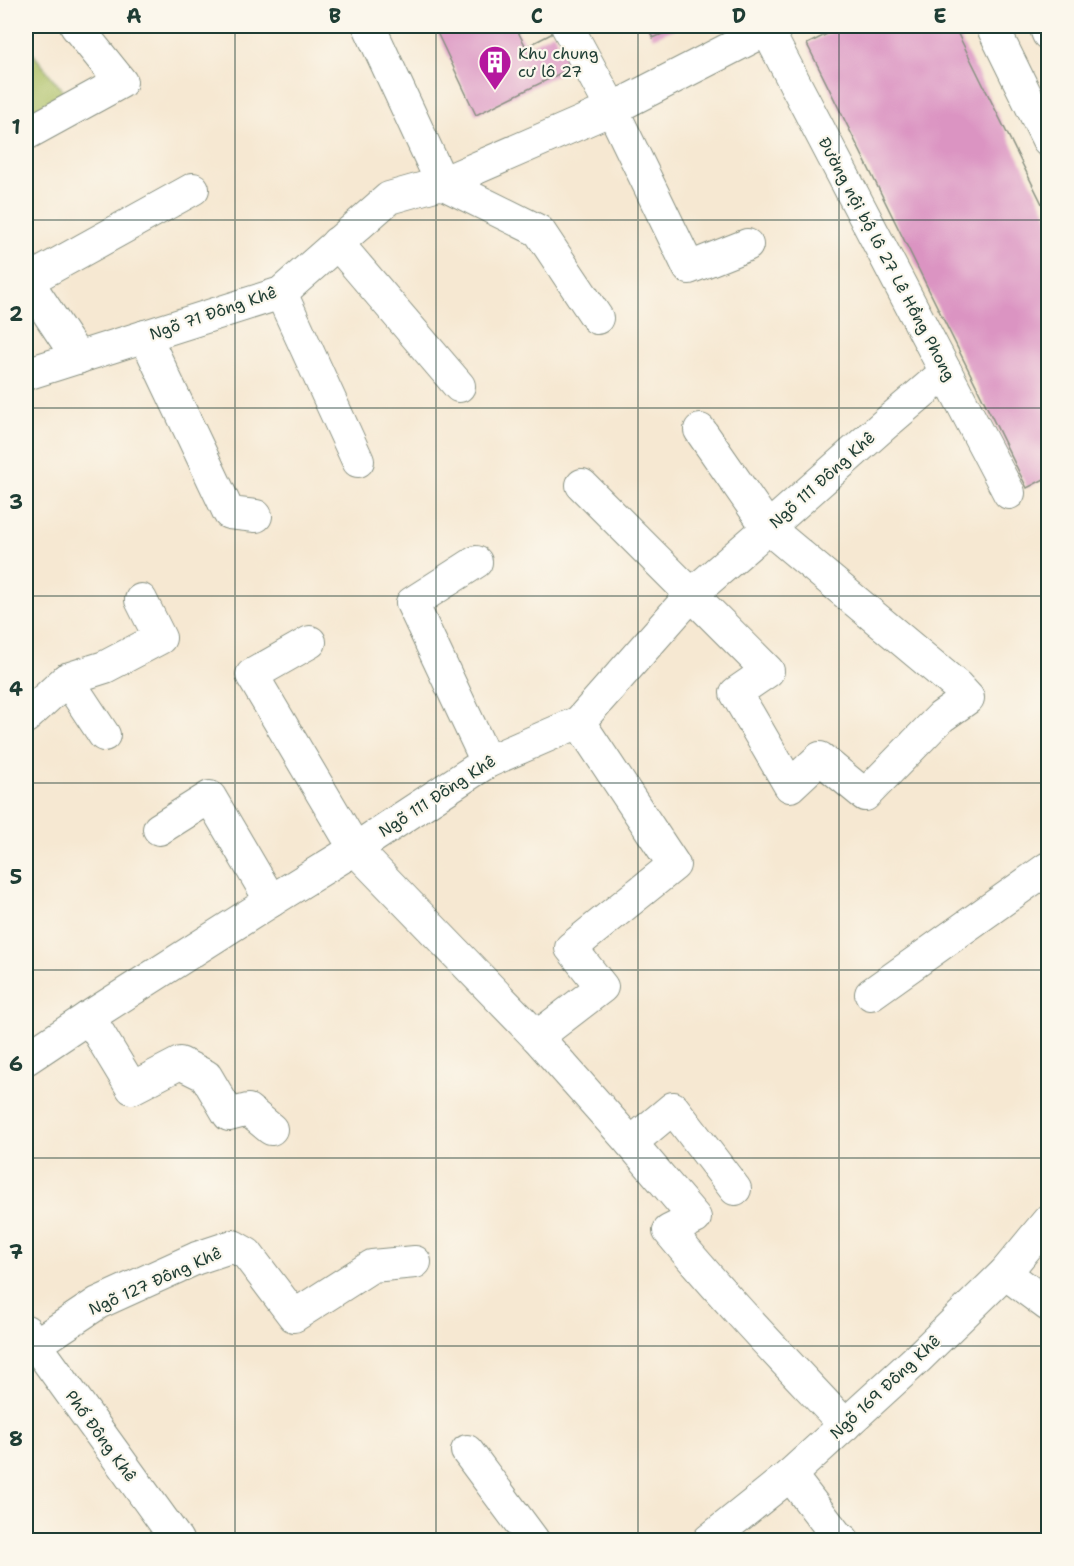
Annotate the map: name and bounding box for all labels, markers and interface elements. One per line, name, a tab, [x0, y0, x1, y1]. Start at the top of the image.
text: A	[126, 3, 142, 29]
text: B	[329, 3, 341, 29]
text: C	[531, 3, 543, 29]
text: D	[732, 3, 746, 29]
text: E	[933, 3, 947, 29]
place label: Khu chung cư lô 27	[518, 43, 599, 82]
building icon: Khu chung cư lô 27	[477, 44, 513, 91]
text: 1	[11, 114, 21, 140]
street label: Đường nội bộ lô 27 Lê Hồng Phong	[814, 134, 960, 385]
street label: Ngõ 71 Đông Khê	[147, 281, 279, 345]
text: 2	[9, 301, 23, 327]
street label: Ngõ 111 Đông Khê	[765, 427, 879, 533]
text: 3	[9, 489, 23, 515]
text: 4	[9, 676, 23, 702]
street label: Ngõ 111 Đông Khê	[375, 750, 499, 842]
text: 5	[10, 864, 22, 890]
text: 6	[9, 1051, 23, 1077]
text: 7	[9, 1239, 23, 1265]
street label: Ngõ 127 Đông Khê	[85, 1242, 225, 1320]
street label: Ngõ 169 Đông Khê	[825, 1330, 945, 1444]
street label: Phố Đông Khê	[61, 1386, 141, 1486]
text: 8	[9, 1426, 23, 1452]

